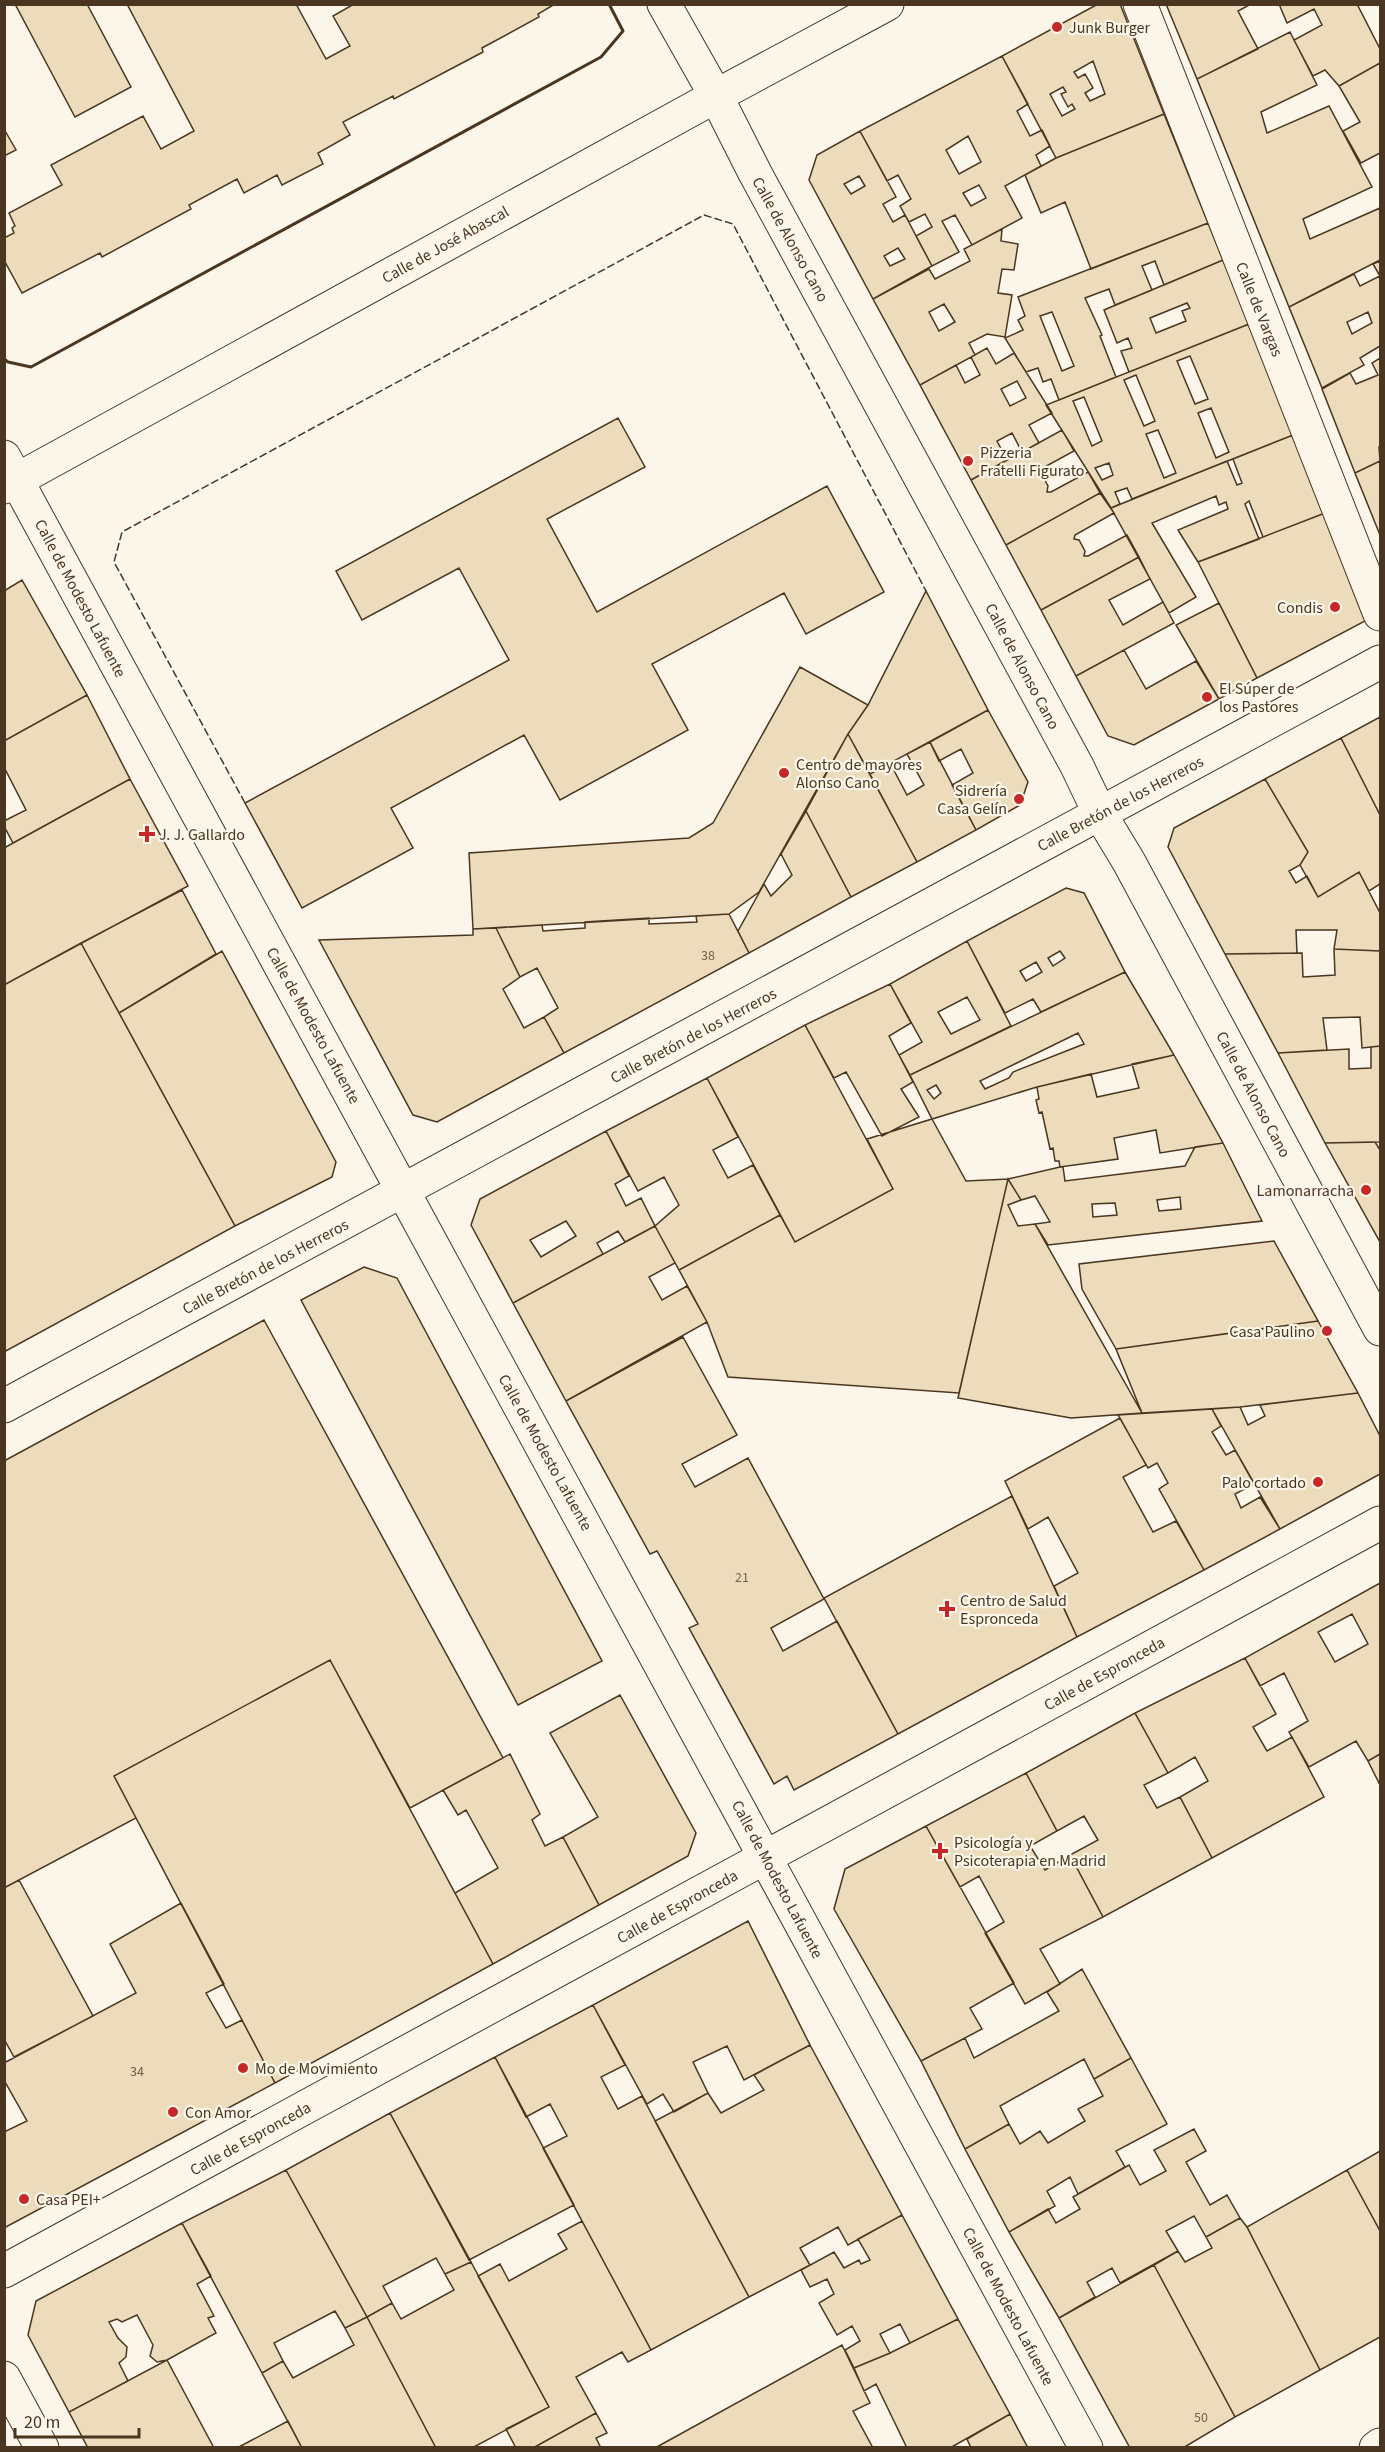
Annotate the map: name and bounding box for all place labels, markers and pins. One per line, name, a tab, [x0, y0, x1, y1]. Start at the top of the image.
place label: Junk Burger	[1069, 17, 1151, 39]
marker: Junk Burger	[1050, 20, 1064, 34]
place label: Pizzeria Fratelli Figurato	[980, 442, 1085, 482]
marker: Pizzeria Fratelli Figurato	[961, 454, 975, 468]
place label: Condis	[1277, 597, 1323, 619]
marker: Condis	[1328, 600, 1342, 614]
place label: El Súper de los Pastores	[1219, 678, 1299, 718]
marker: El Súper de los Pastores	[1200, 690, 1214, 704]
place label: Centro de mayores Alonso Cano	[796, 754, 922, 794]
marker: Centro de mayores Alonso Cano	[777, 766, 791, 780]
place label: Sidrería Casa Gelín	[937, 780, 1007, 820]
marker: Sidrería Casa Gelín	[1012, 792, 1026, 806]
place label: J. J. Gallardo	[159, 824, 245, 846]
marker: J. J. Gallardo	[140, 827, 154, 841]
place label: Lamonarracha	[1257, 1180, 1354, 1202]
marker: Lamonarracha	[1359, 1183, 1373, 1197]
place label: Casa Paulino	[1229, 1321, 1315, 1343]
marker: Casa Paulino	[1320, 1324, 1334, 1338]
place label: Palo cortado	[1222, 1472, 1306, 1494]
marker: Palo cortado	[1311, 1475, 1325, 1489]
place label: Centro de Salud Espronceda	[960, 1590, 1067, 1630]
marker: Centro de Salud Espronceda	[938, 1600, 956, 1618]
place label: Psicología y Psicoterapia en Madrid	[954, 1832, 1106, 1872]
marker: Psicología y Psicoterapia en Madrid	[931, 1842, 949, 1860]
place label: Mo de Movimiento	[255, 2058, 378, 2080]
marker: Mo de Movimiento	[236, 2061, 250, 2075]
place label: Con Amor	[185, 2102, 251, 2124]
marker: Con Amor	[166, 2105, 180, 2119]
place label: Casa PEI+	[36, 2189, 101, 2211]
marker: Casa PEI+	[17, 2192, 31, 2206]

